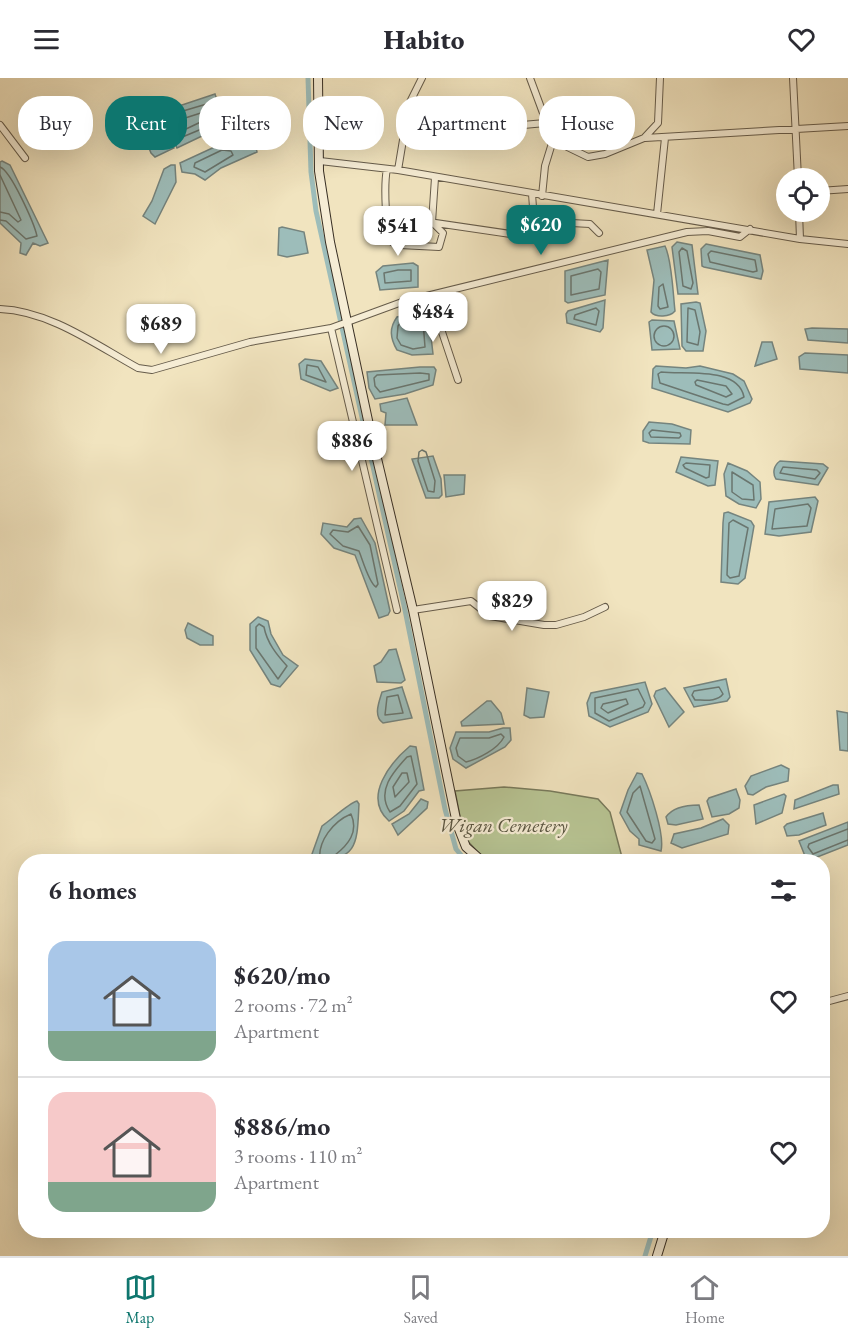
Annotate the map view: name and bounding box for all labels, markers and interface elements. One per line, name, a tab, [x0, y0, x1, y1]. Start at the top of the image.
text: Habito	[384, 22, 464, 57]
icon: menu	[30, 23, 63, 56]
icon: heart	[785, 23, 818, 56]
chip: Buy	[18, 96, 93, 150]
chip: Rent	[105, 96, 187, 150]
chip: Filters	[199, 96, 291, 150]
chip: New	[303, 96, 384, 150]
chip: Apartment	[396, 96, 527, 150]
chip: House	[539, 96, 635, 150]
map controls	[776, 168, 830, 222]
button: locate	[776, 168, 830, 222]
pin: $620	[505, 205, 577, 256]
pin: $541	[362, 206, 434, 257]
text: $620	[521, 211, 561, 237]
text: $541	[378, 212, 418, 238]
pin: $484	[397, 292, 469, 343]
text: $484	[413, 298, 453, 324]
pin: $689	[125, 304, 197, 355]
text: $689	[141, 310, 181, 336]
pin: $886	[316, 421, 388, 472]
text: $886	[332, 427, 372, 453]
pin: $829	[476, 581, 548, 632]
text: $829	[492, 587, 532, 613]
park label: Wigan Cemetery	[439, 812, 567, 838]
text: 6 homes	[48, 873, 137, 907]
icon: filters	[767, 874, 800, 907]
text: $620/mo	[234, 958, 330, 992]
icon: home	[96, 965, 168, 1037]
icon: heart	[767, 985, 800, 1018]
text: 2 rooms · 72 m²	[234, 992, 353, 1018]
text: Apartment	[234, 1018, 319, 1044]
text: $886/mo	[234, 1109, 330, 1143]
icon: home	[96, 1116, 168, 1188]
icon: heart	[767, 1136, 800, 1169]
text: 3 rooms · 110 m²	[234, 1143, 362, 1169]
text: Apartment	[234, 1169, 319, 1195]
tab: Map	[124, 1271, 157, 1328]
tab: Saved	[404, 1271, 438, 1328]
tab: Home	[685, 1271, 724, 1328]

